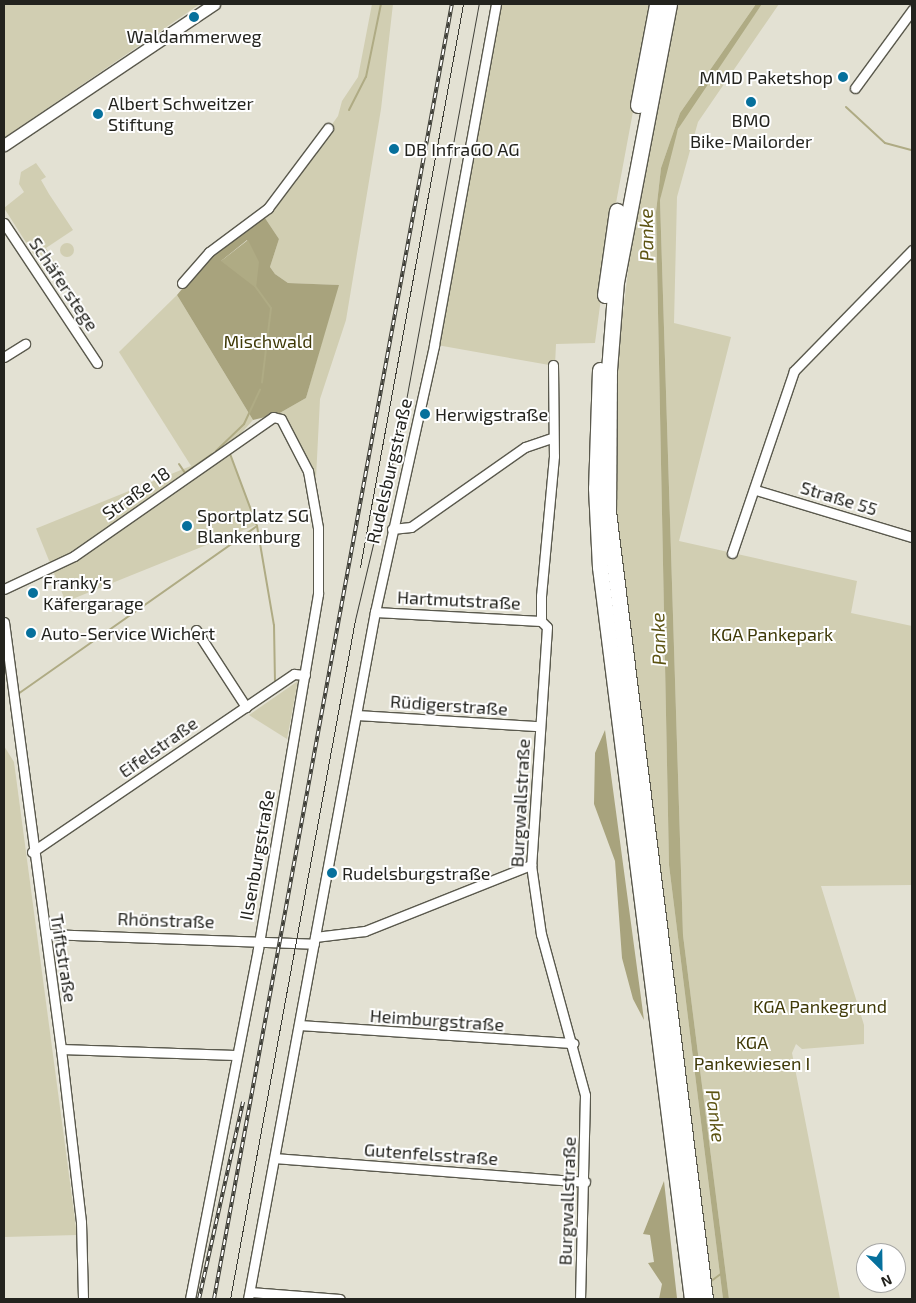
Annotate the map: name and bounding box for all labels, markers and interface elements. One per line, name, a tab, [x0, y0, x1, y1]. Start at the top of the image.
marker: Waldammerweg	[188, 11, 200, 23]
place label: Waldammerweg	[126, 25, 262, 47]
place label: MMD Paketshop	[699, 66, 833, 88]
marker: MMD Paketshop	[837, 71, 849, 83]
place label: Albert Schweitzer Stiftung	[108, 93, 254, 136]
marker: BMO Bike-Mailorder	[745, 96, 757, 108]
marker: Albert Schweitzer Stiftung	[92, 108, 104, 120]
place label: BMO Bike-Mailorder	[690, 110, 812, 152]
place label: DB InfraGO AG	[404, 138, 520, 160]
marker: DB InfraGO AG	[388, 143, 400, 155]
water label: Panke	[634, 208, 658, 262]
street label: Schäferstege	[25, 233, 103, 335]
park label: Mischwald	[224, 330, 312, 352]
street label: Rudelsburgstraße	[362, 396, 416, 546]
place label: Herwigstraße	[435, 403, 548, 425]
marker: Herwigstraße	[419, 408, 431, 420]
street label: Straße 18	[98, 462, 174, 524]
street label: Straße 55	[798, 476, 880, 520]
place label: Sportplatz SG Blankenburg	[197, 505, 309, 548]
marker: Sportplatz SG Blankenburg	[181, 520, 193, 532]
place label: Franky's Käfergarage	[43, 572, 144, 614]
street label: Hartmutstraße	[397, 586, 521, 614]
marker: Franky's Käfergarage	[27, 587, 39, 599]
water label: Panke	[646, 612, 670, 666]
place label: Auto-Service Wichert	[41, 622, 215, 644]
park label: KGA Pankepark	[711, 623, 833, 645]
marker: Auto-Service Wichert	[25, 627, 37, 639]
street label: Rüdigerstraße	[389, 690, 509, 720]
street label: Eifelstraße	[114, 712, 202, 782]
street label: Burgwallstraße	[506, 738, 534, 868]
street label: Ilsenburgstraße	[235, 788, 279, 922]
place label: Rudelsburgstraße	[342, 862, 490, 884]
marker: Rudelsburgstraße	[326, 867, 338, 879]
street label: Rhönstraße	[117, 908, 215, 932]
street label: Triftstraße	[46, 912, 82, 1004]
park label: KGA Pankegrund	[753, 995, 887, 1017]
street label: Heimburgstraße	[369, 1005, 505, 1035]
park label: KGA Pankewiesen I	[694, 1032, 810, 1074]
water label: Panke	[701, 1088, 731, 1144]
street label: Burgwallstraße	[554, 1136, 580, 1266]
street label: Gutenfelsstraße	[363, 1139, 499, 1169]
north arrow	[856, 1243, 906, 1293]
text: N	[879, 1272, 895, 1291]

